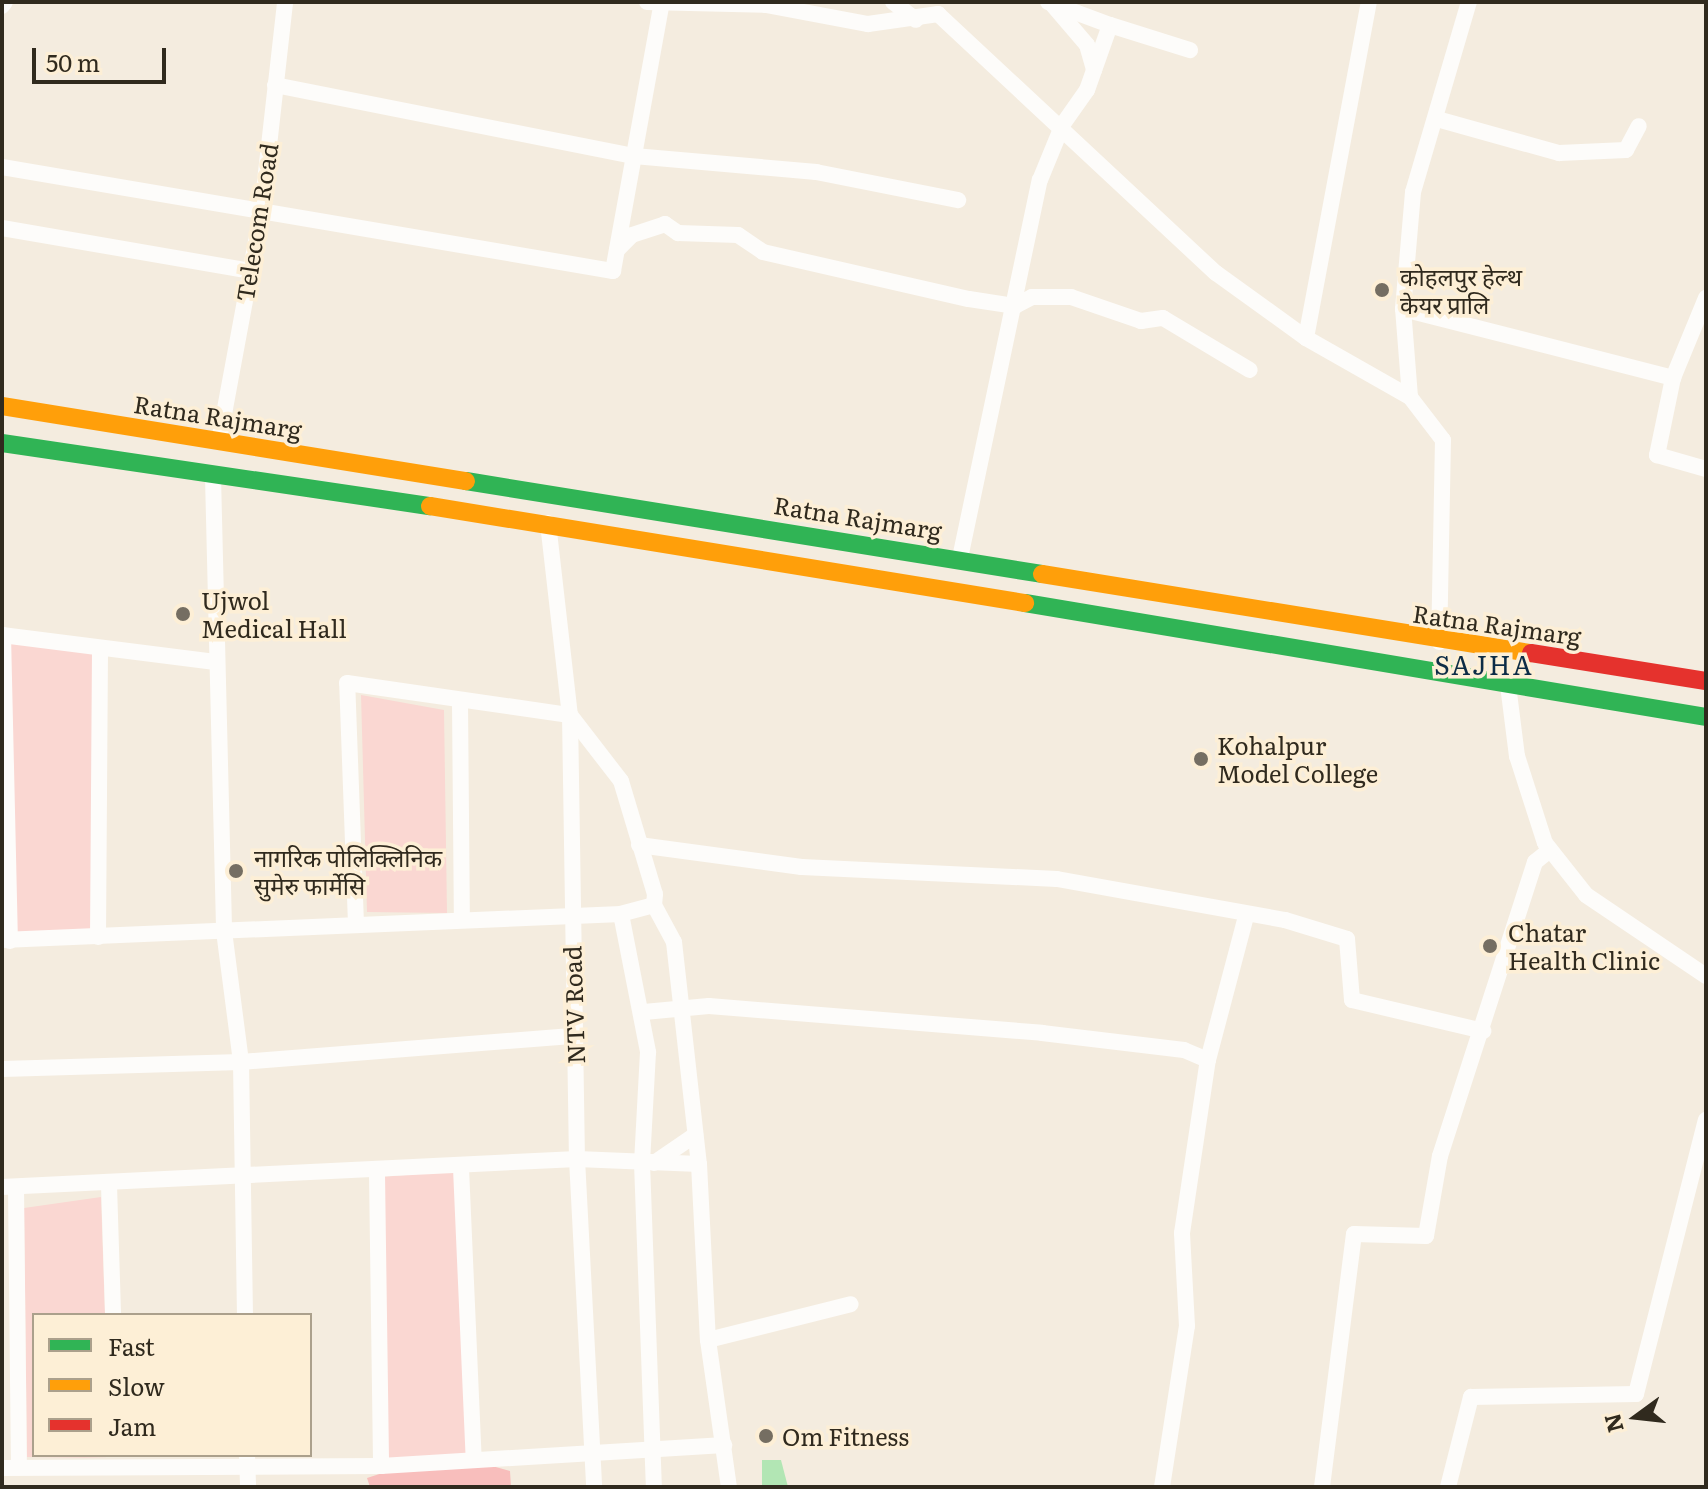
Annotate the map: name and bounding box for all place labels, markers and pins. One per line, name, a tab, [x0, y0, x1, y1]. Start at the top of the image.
place label: कोहलपुर हेल्थ केयर प्रालि	[1400, 262, 1522, 318]
marker: कोहलपुर हेल्थ केयर प्रालि	[1371, 279, 1393, 301]
place label: Ujwol Medical Hall	[201, 586, 347, 642]
marker: Ujwol Medical Hall	[172, 603, 194, 625]
place label: Kohalpur Model College	[1217, 731, 1378, 787]
marker: Kohalpur Model College	[1192, 750, 1210, 768]
place label: नागरिक पोलिक्लिनिक सुमेरु फार्मेसि	[254, 843, 442, 899]
marker: नागरिक पोलिक्लिनिक सुमेरु फार्मेसि	[225, 860, 247, 882]
place label: Chatar Health Clinic	[1508, 918, 1660, 974]
marker: Chatar Health Clinic	[1479, 935, 1501, 957]
place label: Om Fitness	[782, 1422, 909, 1450]
marker: Om Fitness	[757, 1427, 775, 1445]

